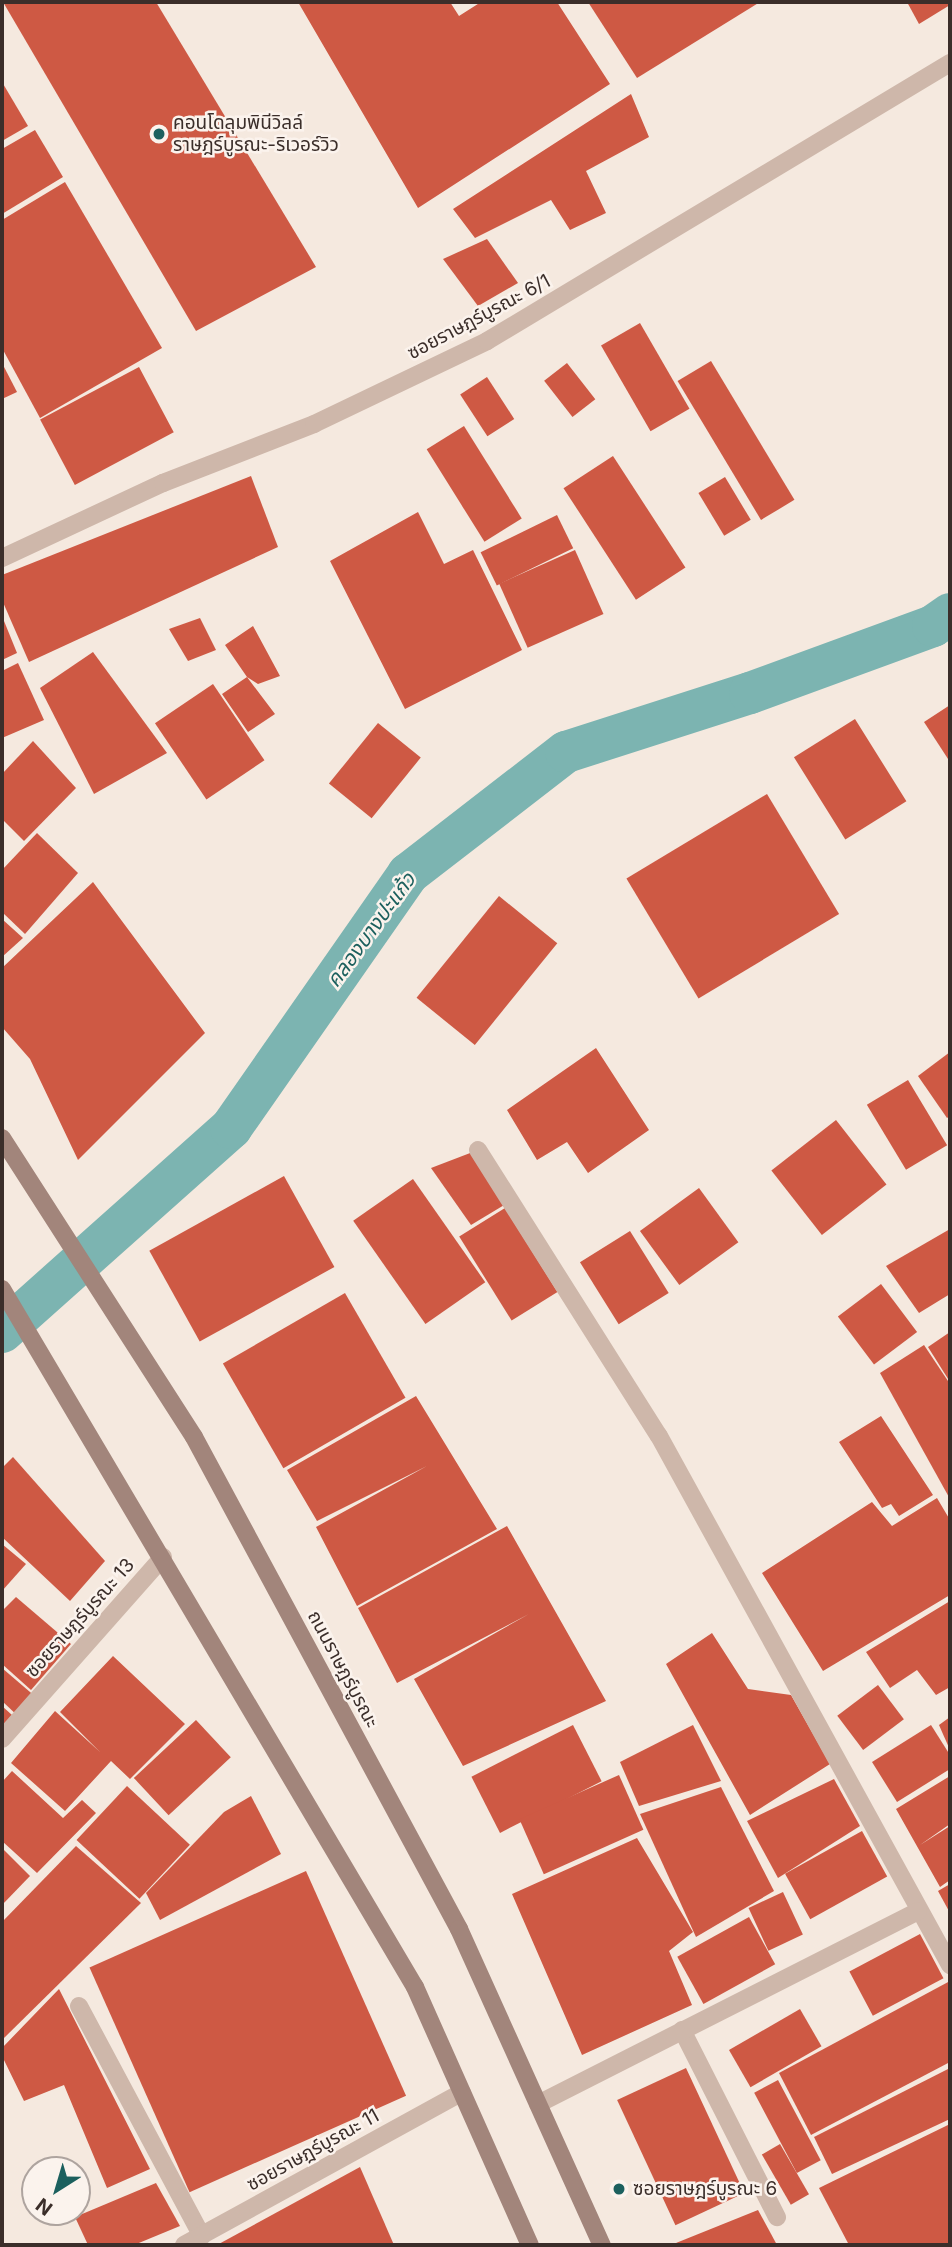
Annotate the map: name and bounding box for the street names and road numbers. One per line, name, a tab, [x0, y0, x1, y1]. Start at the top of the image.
street label: ซอยราษฎร์บูรณะ 6/1	[404, 270, 554, 364]
street label: ซอยราษฎร์บูรณะ 13	[21, 1554, 139, 1682]
street label: ถนนราษฎร์บูรณะ	[303, 1607, 383, 1731]
street label: ซอยราษฎร์บูรณะ 11	[243, 2104, 383, 2196]

